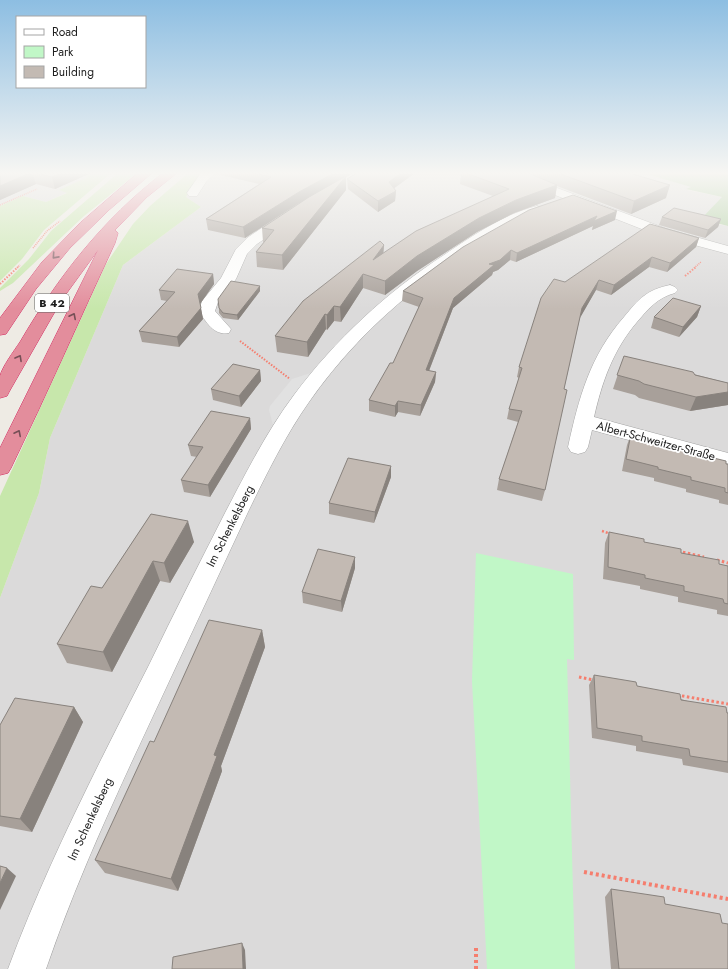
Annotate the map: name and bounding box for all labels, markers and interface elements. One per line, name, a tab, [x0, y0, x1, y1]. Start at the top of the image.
legend	[16, 16, 146, 88]
text: Road	[52, 23, 78, 41]
text: Park	[52, 43, 74, 61]
text: Building	[52, 63, 94, 81]
one-way arrow	[53, 251, 60, 258]
road number: B 42	[35, 294, 69, 312]
one-way arrow	[68, 312, 76, 320]
one-way arrow	[14, 355, 21, 362]
street label: Albert-Schweitzer-Straße	[595, 416, 717, 466]
one-way arrow	[13, 430, 20, 438]
street label: Im Schenkelsberg	[202, 482, 258, 570]
street label: Im Schenkelsberg	[63, 775, 117, 863]

